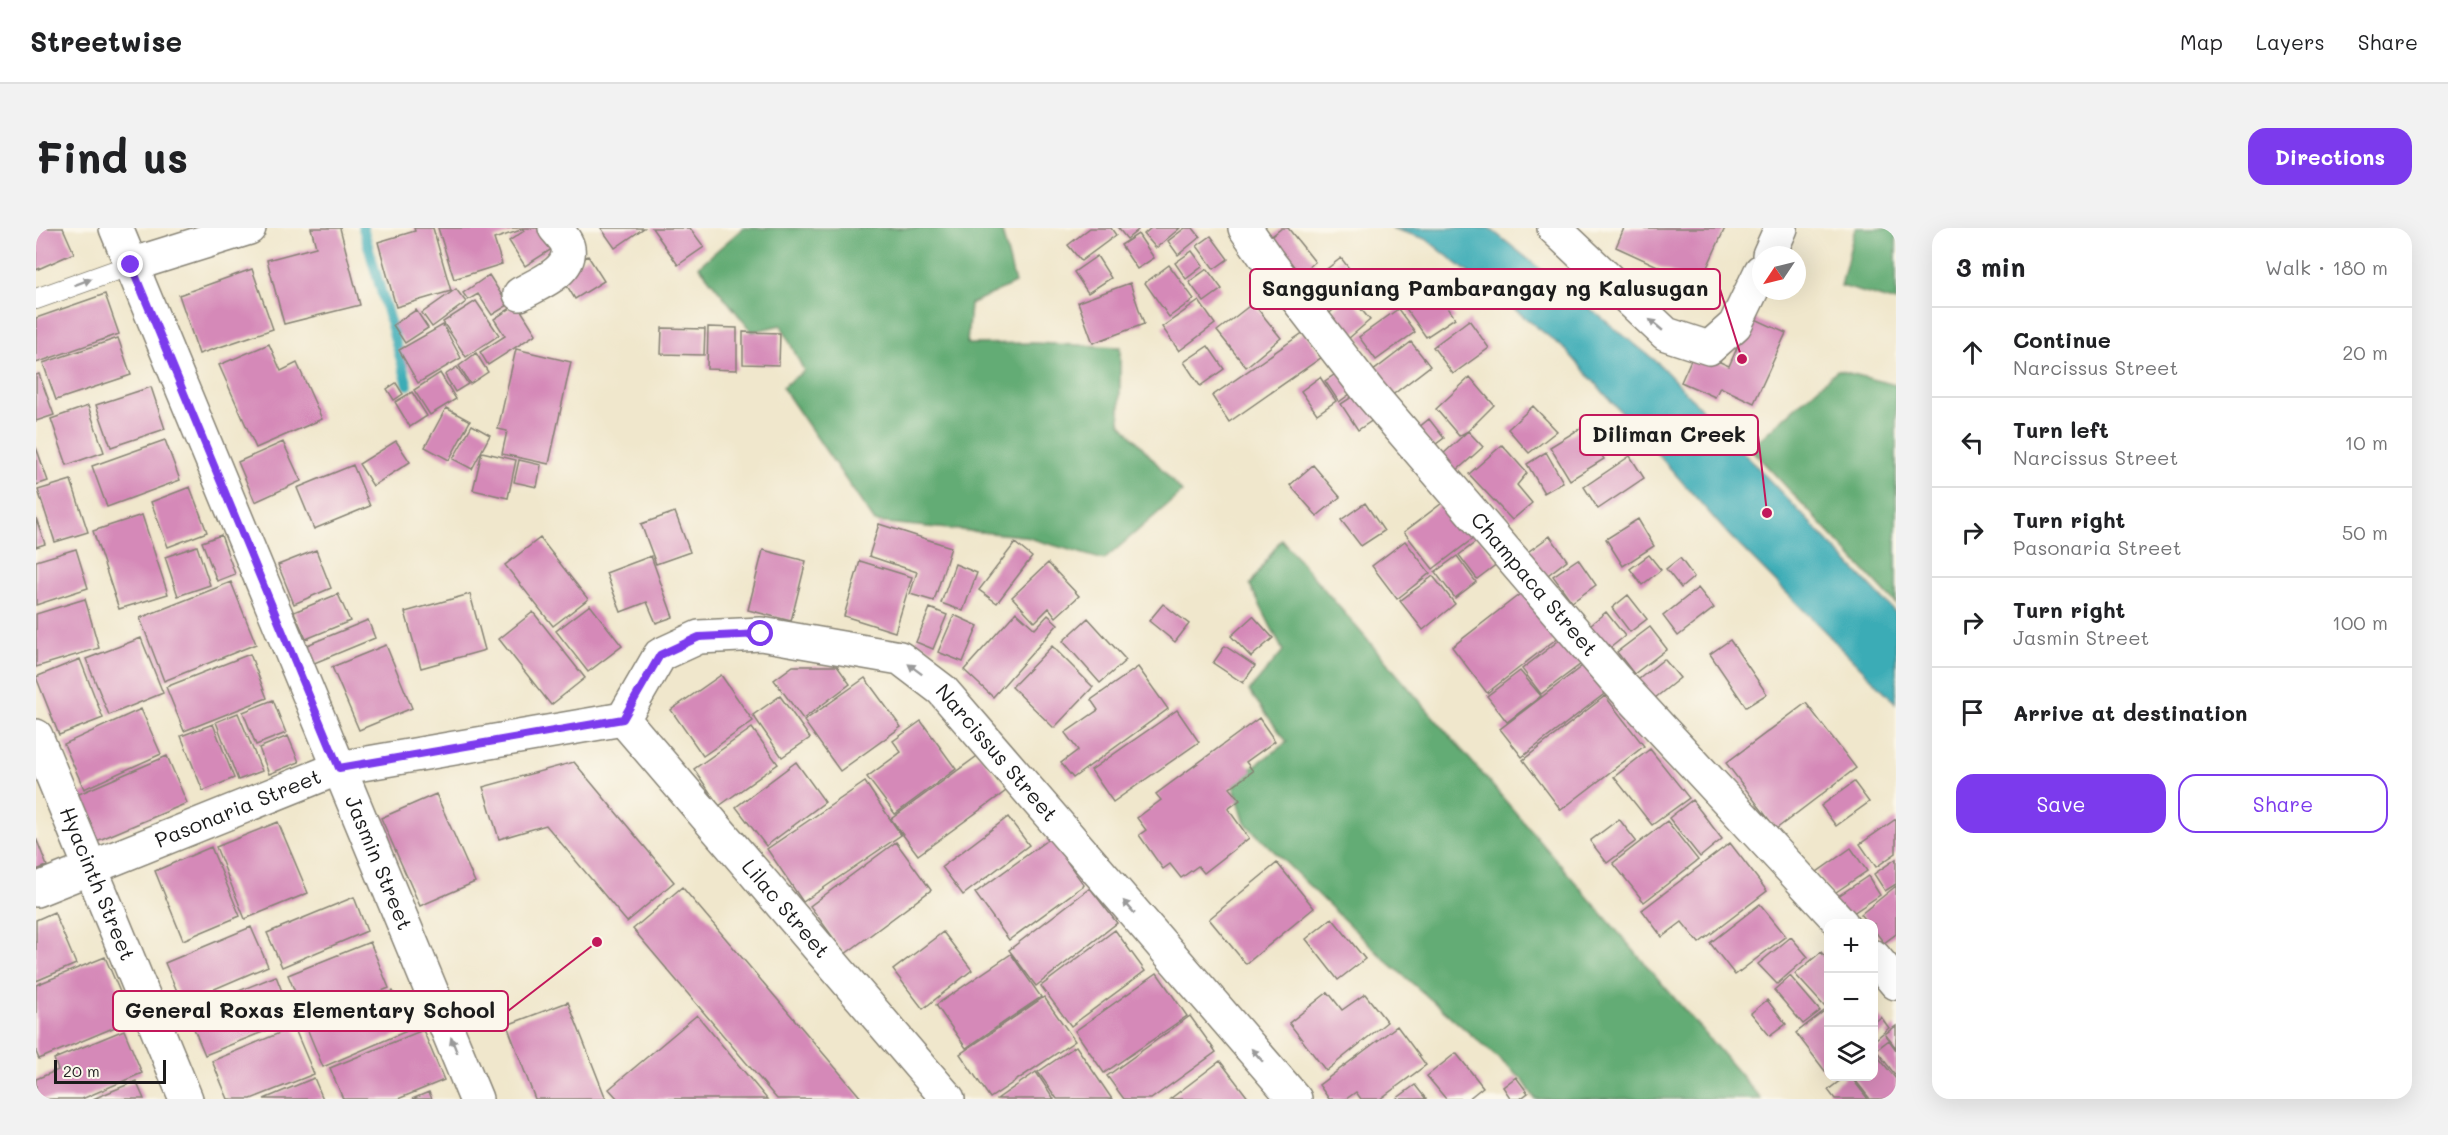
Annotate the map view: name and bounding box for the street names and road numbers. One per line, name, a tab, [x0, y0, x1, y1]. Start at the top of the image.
street label: Champaca Street	[1466, 506, 1604, 661]
street label: Narcissus Street	[931, 677, 1064, 827]
street label: Pasonaria Street	[151, 762, 325, 853]
street label: Jasmin Street	[340, 791, 420, 934]
street label: Hyacinth Street	[55, 802, 142, 964]
street label: Lilac Street	[737, 853, 836, 963]

